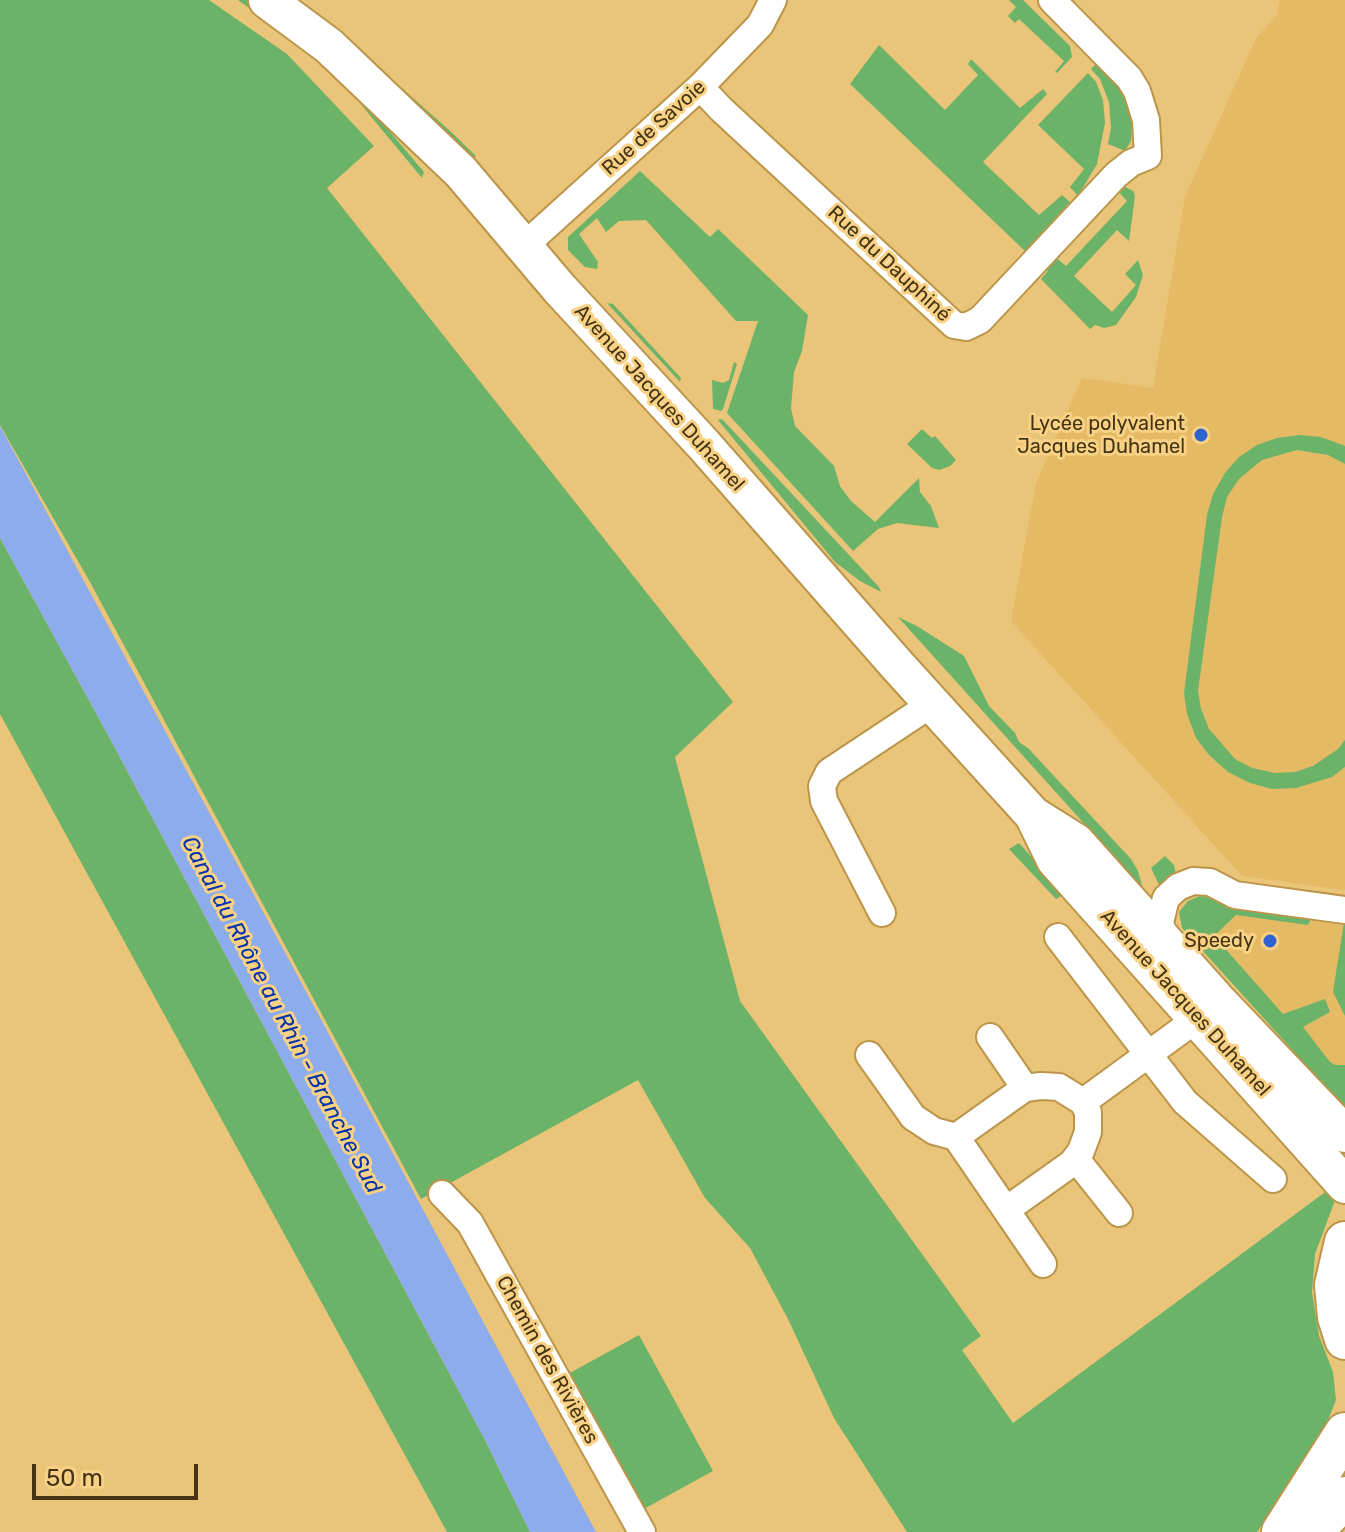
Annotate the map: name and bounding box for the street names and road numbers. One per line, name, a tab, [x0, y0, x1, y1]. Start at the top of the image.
street label: Rue de Savoie	[597, 75, 711, 181]
street label: Rue du Dauphiné	[823, 201, 955, 327]
street label: Avenue Jacques Duhamel	[569, 300, 749, 496]
street label: Avenue Jacques Duhamel	[1095, 905, 1275, 1101]
street label: Chemin des Rivières	[491, 1272, 603, 1448]

